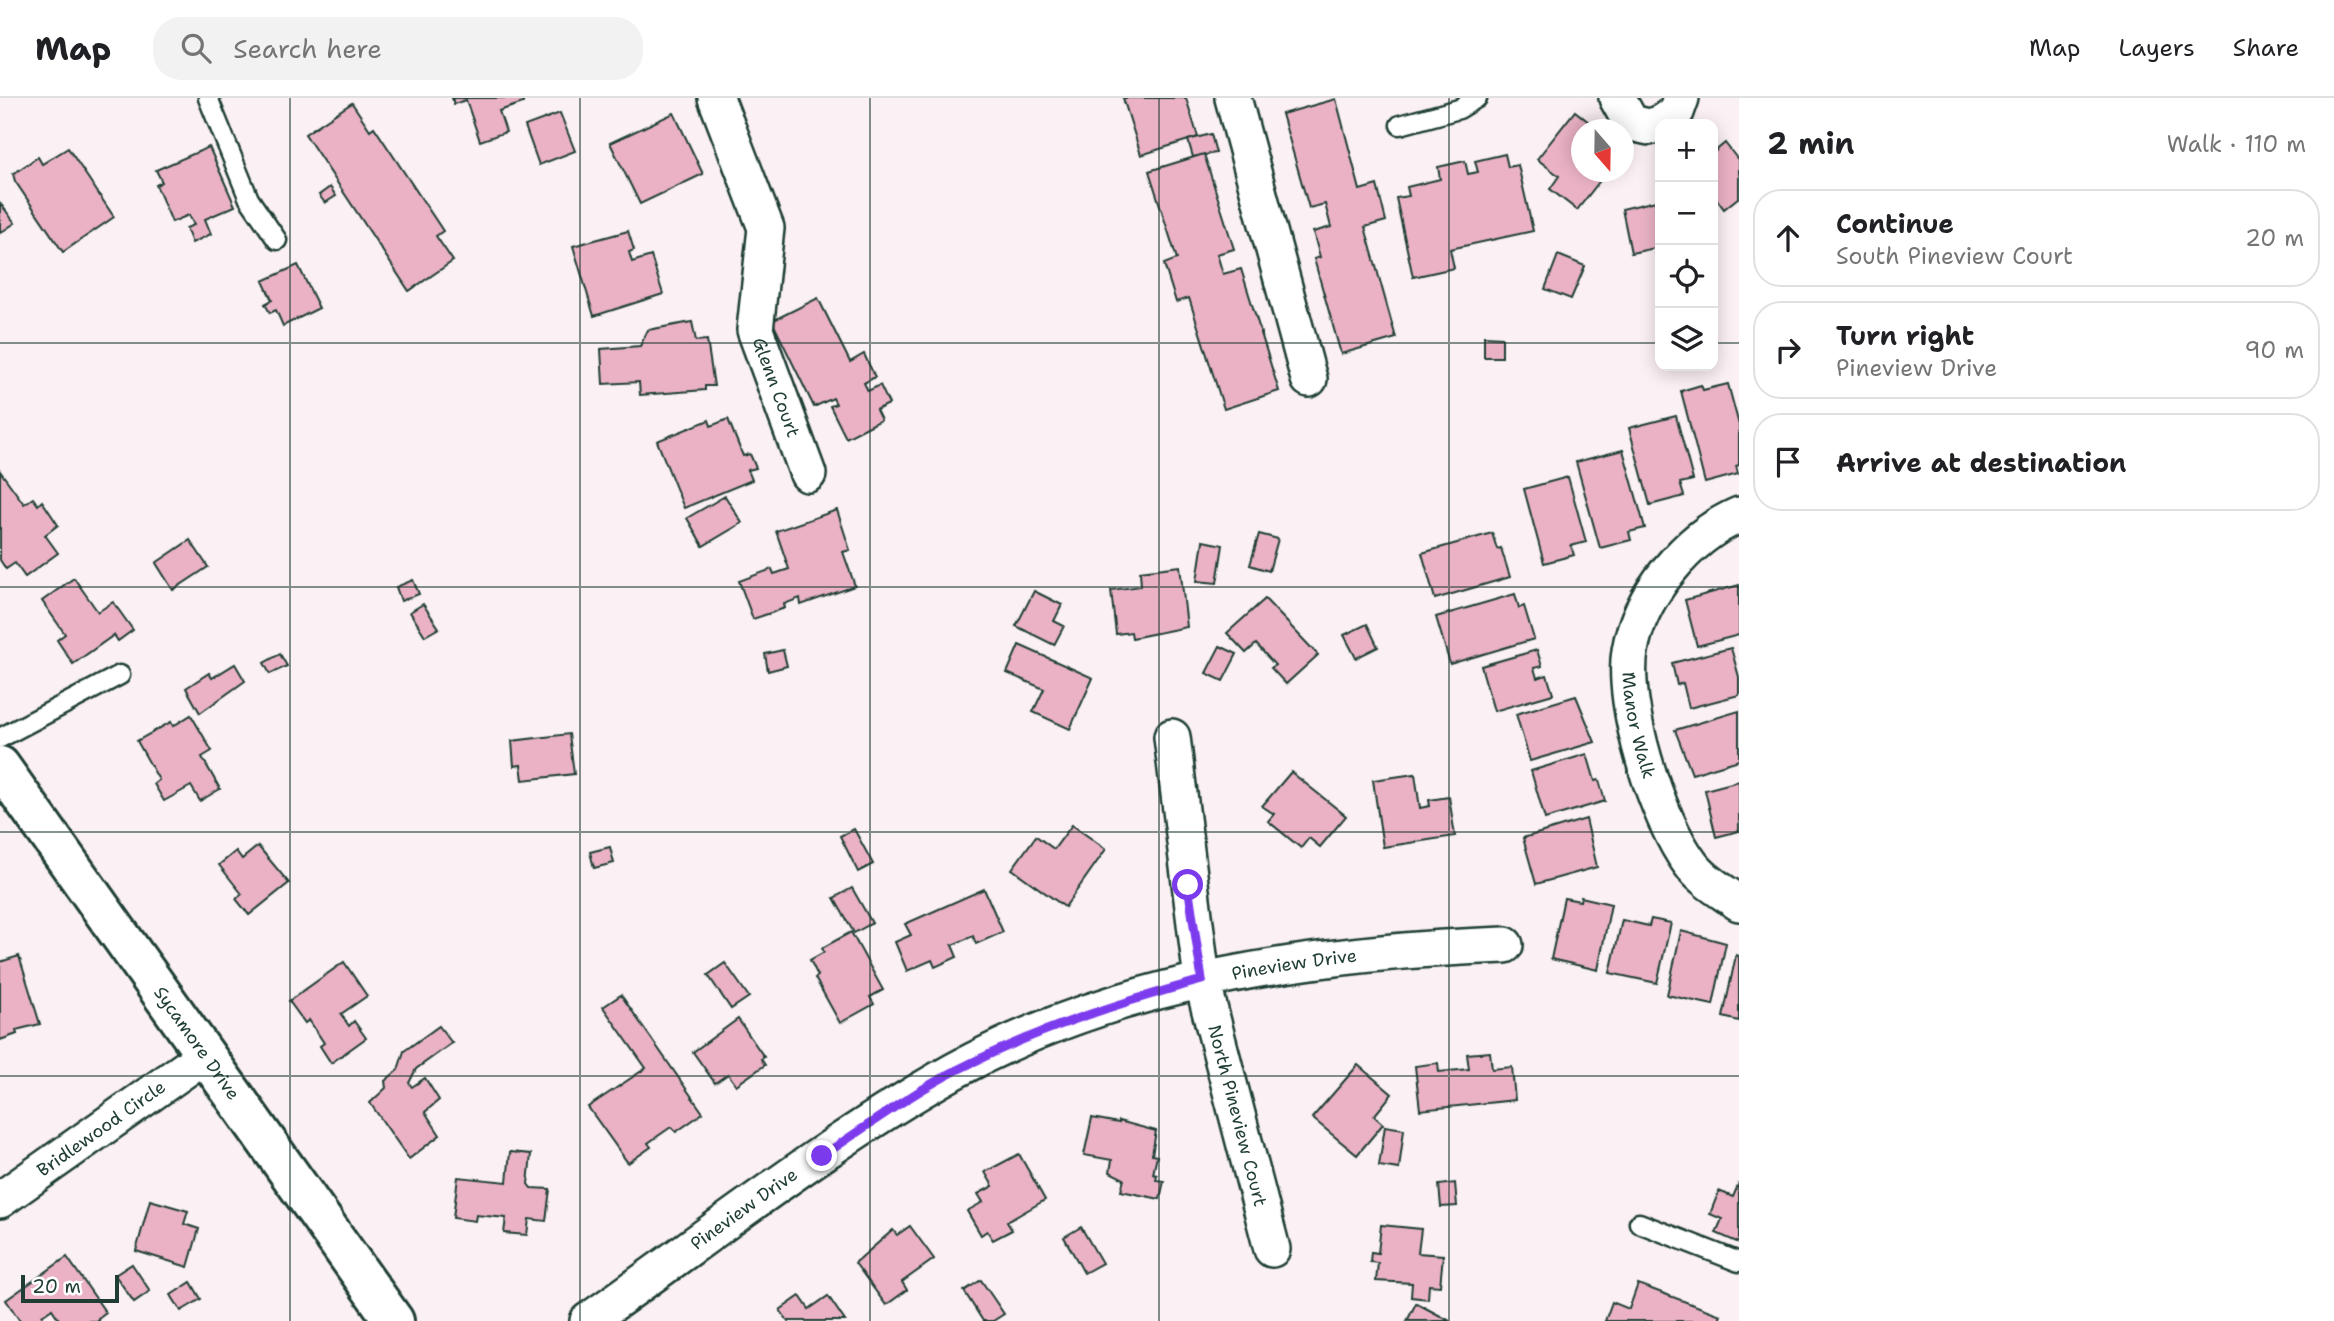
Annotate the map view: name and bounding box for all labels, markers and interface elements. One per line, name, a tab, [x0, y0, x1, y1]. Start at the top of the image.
search box	[153, 17, 643, 80]
text: Map	[35, 26, 111, 71]
icon: search	[177, 29, 215, 67]
text: Search here	[233, 31, 382, 66]
text: Map	[2029, 32, 2080, 64]
text: Layers	[2118, 32, 2195, 64]
text: Share	[2233, 32, 2299, 64]
north arrow	[1571, 119, 1634, 182]
map controls	[1655, 119, 1718, 371]
button: +	[1655, 119, 1718, 182]
text: 2 min	[1767, 123, 1854, 164]
text: Walk · 110 m	[2167, 129, 2306, 159]
button: −	[1655, 182, 1718, 245]
text: Continue	[1836, 206, 1954, 241]
icon: ahead	[1769, 219, 1807, 257]
text: 20 m	[2245, 223, 2304, 253]
text: South Pineview Court	[1836, 241, 2073, 271]
button: locate	[1655, 245, 1718, 308]
button: layers	[1655, 308, 1718, 371]
text: Turn right	[1836, 318, 1974, 353]
icon: right	[1769, 331, 1807, 369]
street label: Glenn Court	[747, 334, 806, 441]
text: 90 m	[2244, 335, 2304, 365]
text: Pineview Drive	[1836, 353, 1997, 383]
icon: arrive	[1769, 443, 1807, 481]
text: Arrive at destination	[1836, 445, 2126, 480]
street label: Manor Walk	[1616, 671, 1661, 782]
route start	[1172, 869, 1203, 900]
street label: Pineview Drive	[1230, 943, 1358, 986]
street label: Sycamore Drive	[148, 982, 245, 1105]
street label: North Pineview Court	[1202, 1022, 1272, 1209]
street label: Bridlewood Circle	[32, 1075, 170, 1182]
route end	[806, 1140, 837, 1171]
street label: Pineview Drive	[686, 1162, 802, 1256]
scale bar	[21, 1272, 119, 1304]
text: 20 m	[32, 1274, 81, 1299]

